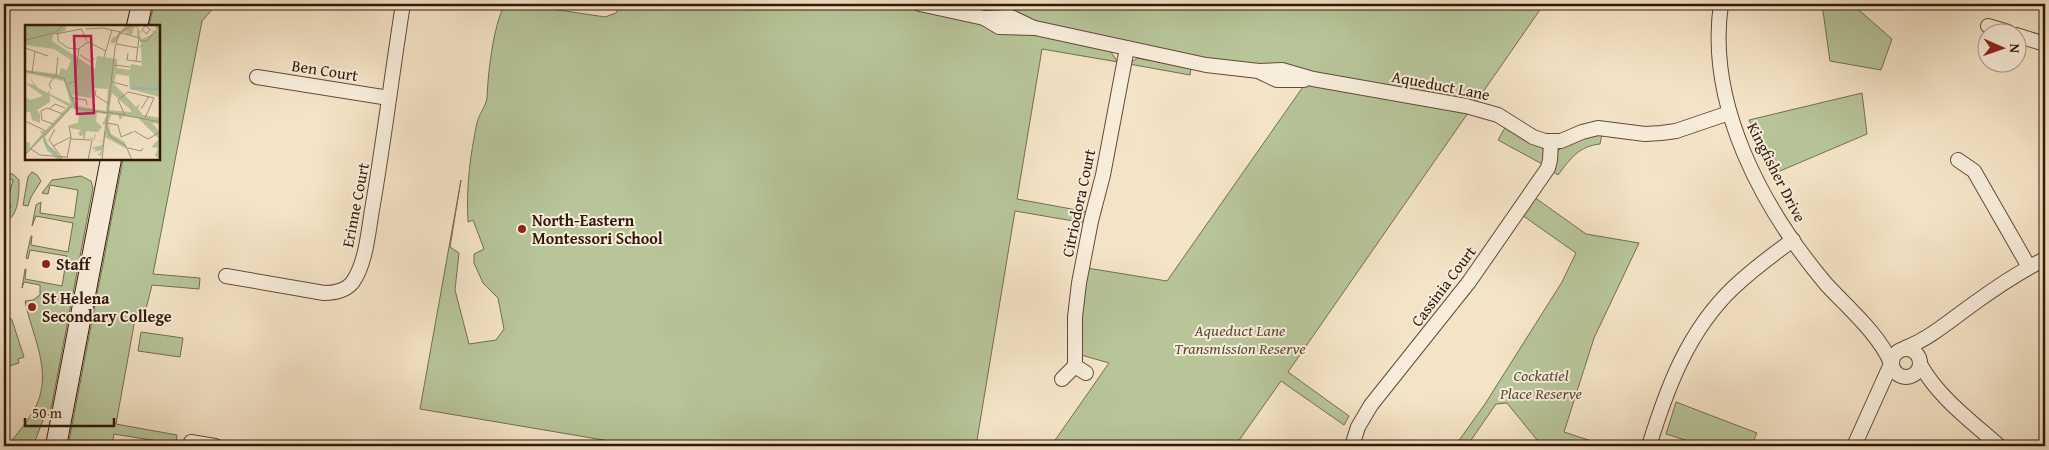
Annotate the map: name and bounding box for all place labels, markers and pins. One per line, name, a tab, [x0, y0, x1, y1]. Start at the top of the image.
place label: North-Eastern Montessori School	[532, 208, 663, 250]
marker: North-Eastern Montessori School	[516, 223, 528, 235]
place label: Staff	[56, 252, 92, 276]
marker: Staff	[40, 258, 52, 270]
place label: St Helena Secondary College	[42, 286, 172, 328]
marker: St Helena Secondary College	[26, 301, 38, 313]

